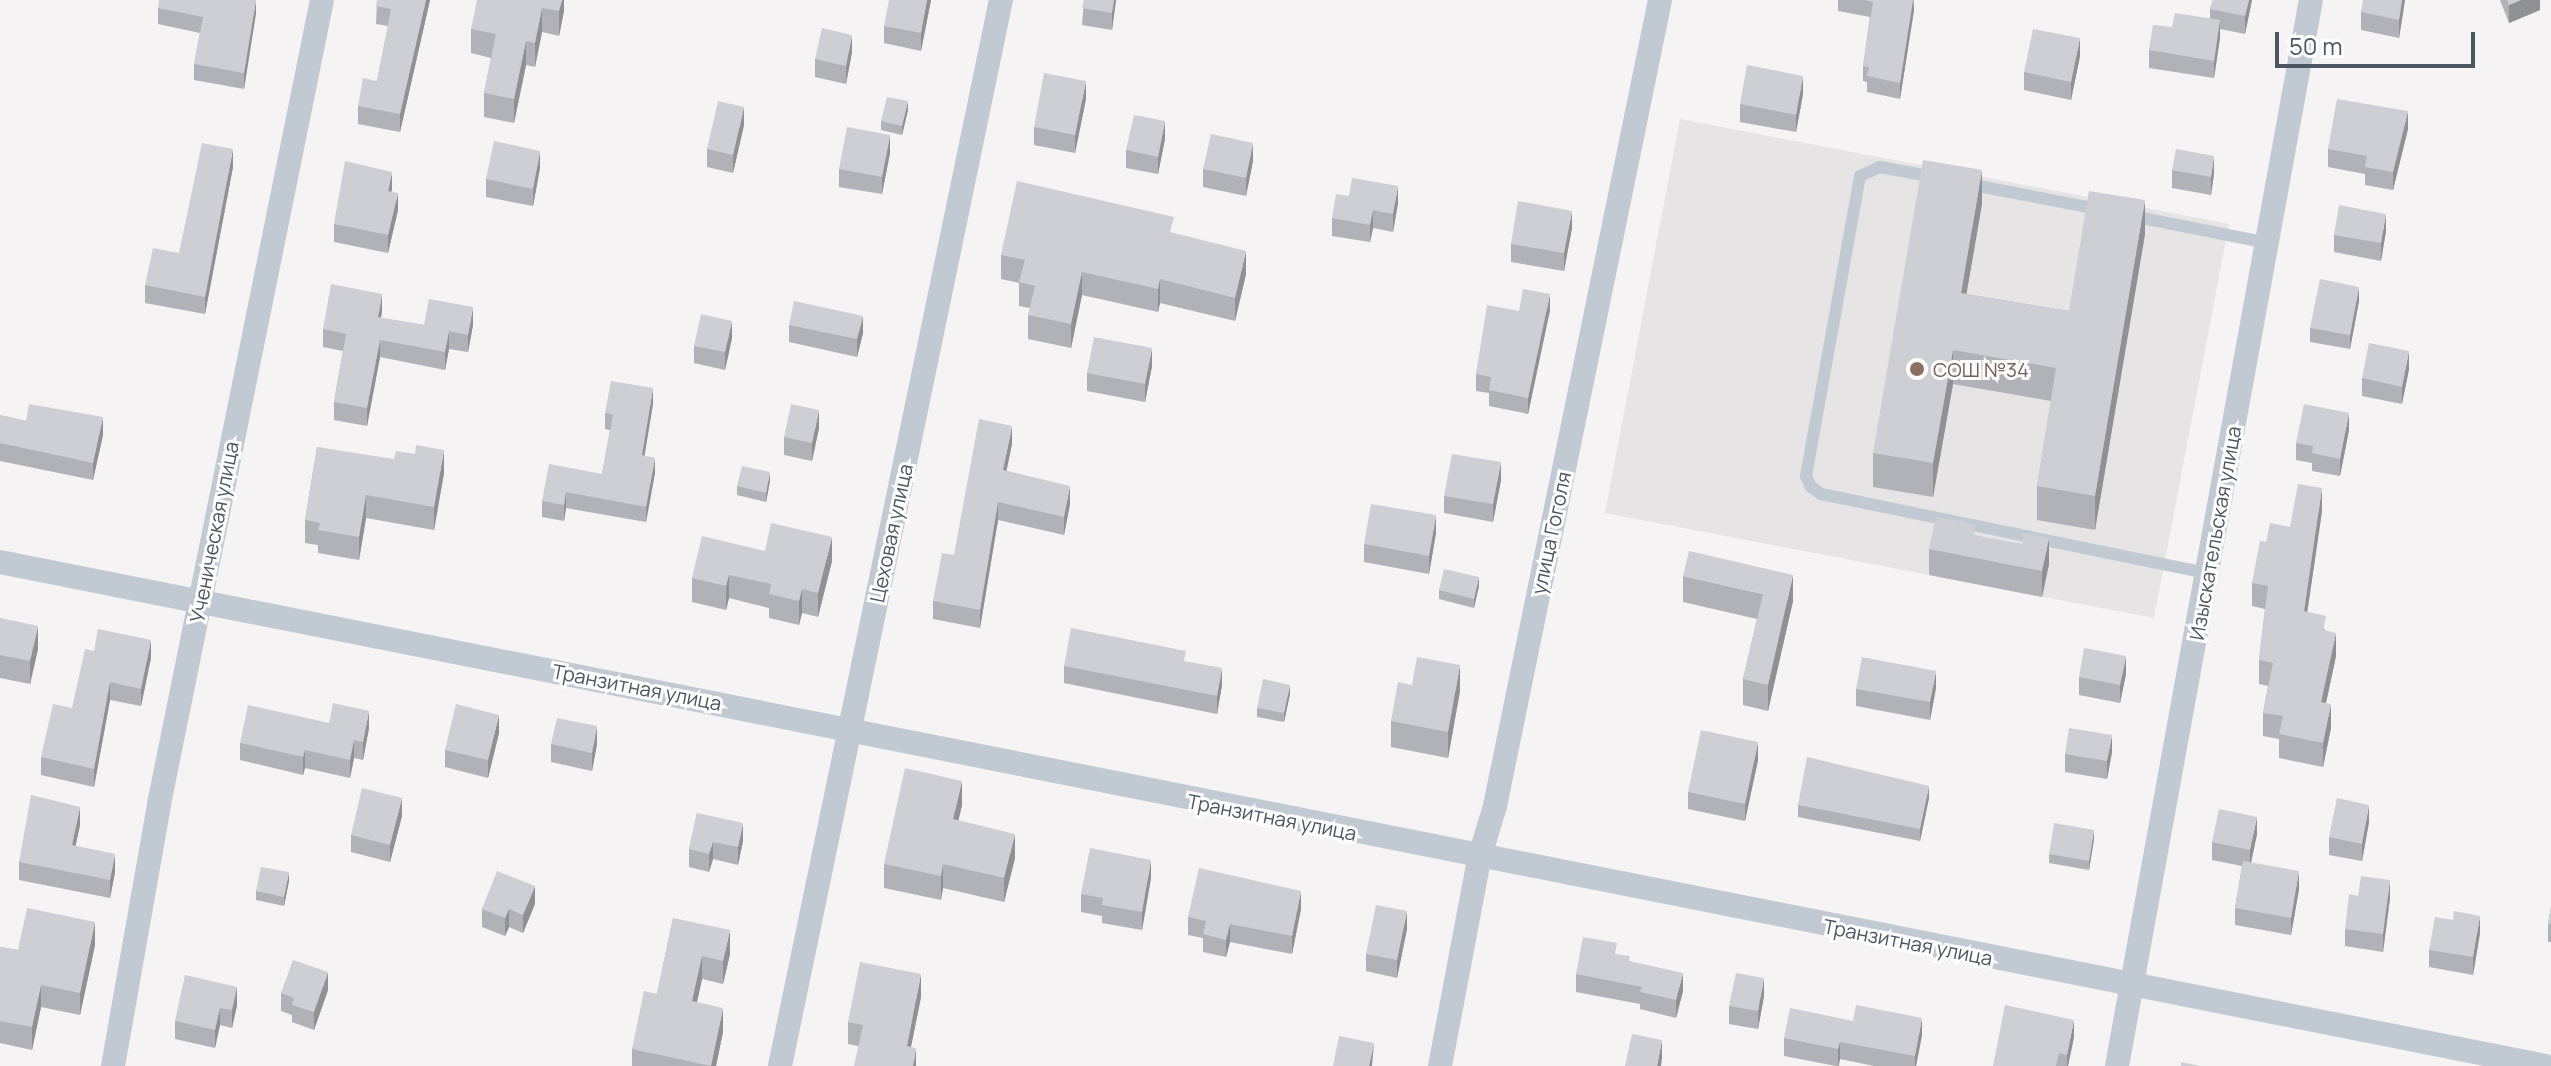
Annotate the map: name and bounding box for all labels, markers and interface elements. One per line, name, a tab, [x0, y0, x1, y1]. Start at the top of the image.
scale bar	[2279, 16, 2479, 66]
text: 50 m	[2289, 29, 2343, 62]
place label: СОШ №34	[1933, 357, 2029, 381]
marker: СОШ №34	[1908, 360, 1926, 378]
street label: Изыскательская улица	[2184, 424, 2246, 642]
street label: Ученическая улица	[185, 439, 243, 625]
street label: Цеховая улица	[865, 462, 917, 604]
street label: улица Гоголя	[1526, 469, 1576, 597]
street label: Транзитная улица	[550, 659, 724, 715]
street label: Транзитная улица	[1185, 789, 1359, 845]
street label: Транзитная улица	[1821, 914, 1995, 970]

